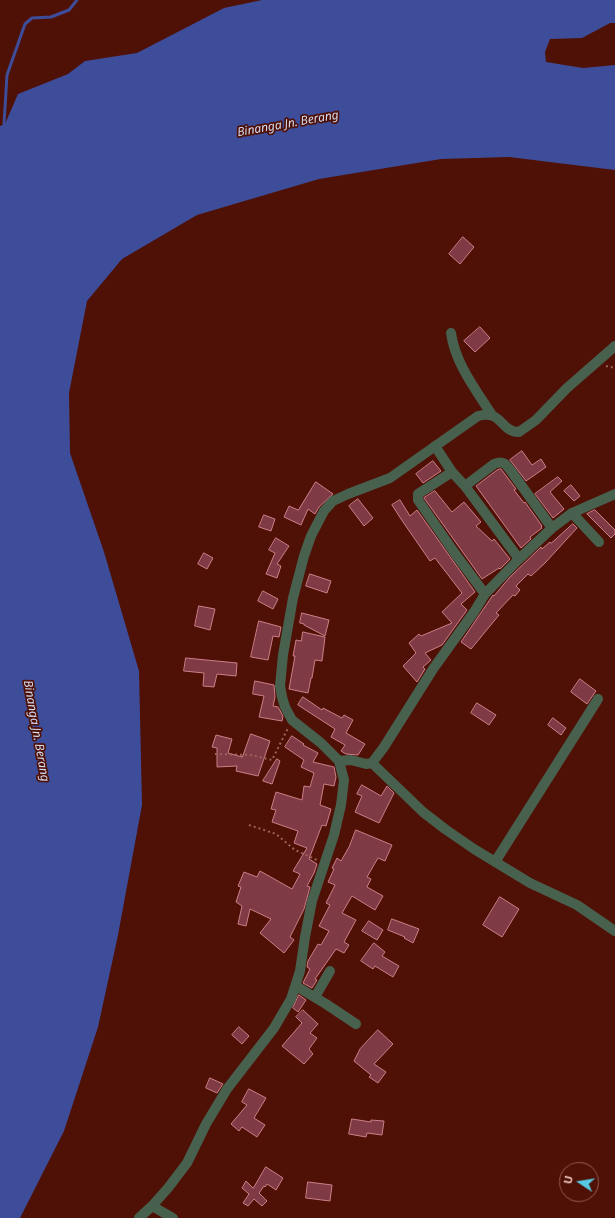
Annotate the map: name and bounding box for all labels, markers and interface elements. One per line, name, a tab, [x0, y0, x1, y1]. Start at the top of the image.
water label: Binanga Jn. Berang	[236, 108, 340, 140]
water label: Binanga Jn. Berang	[20, 679, 52, 783]
north arrow	[559, 1162, 599, 1202]
text: U	[560, 1174, 576, 1185]

